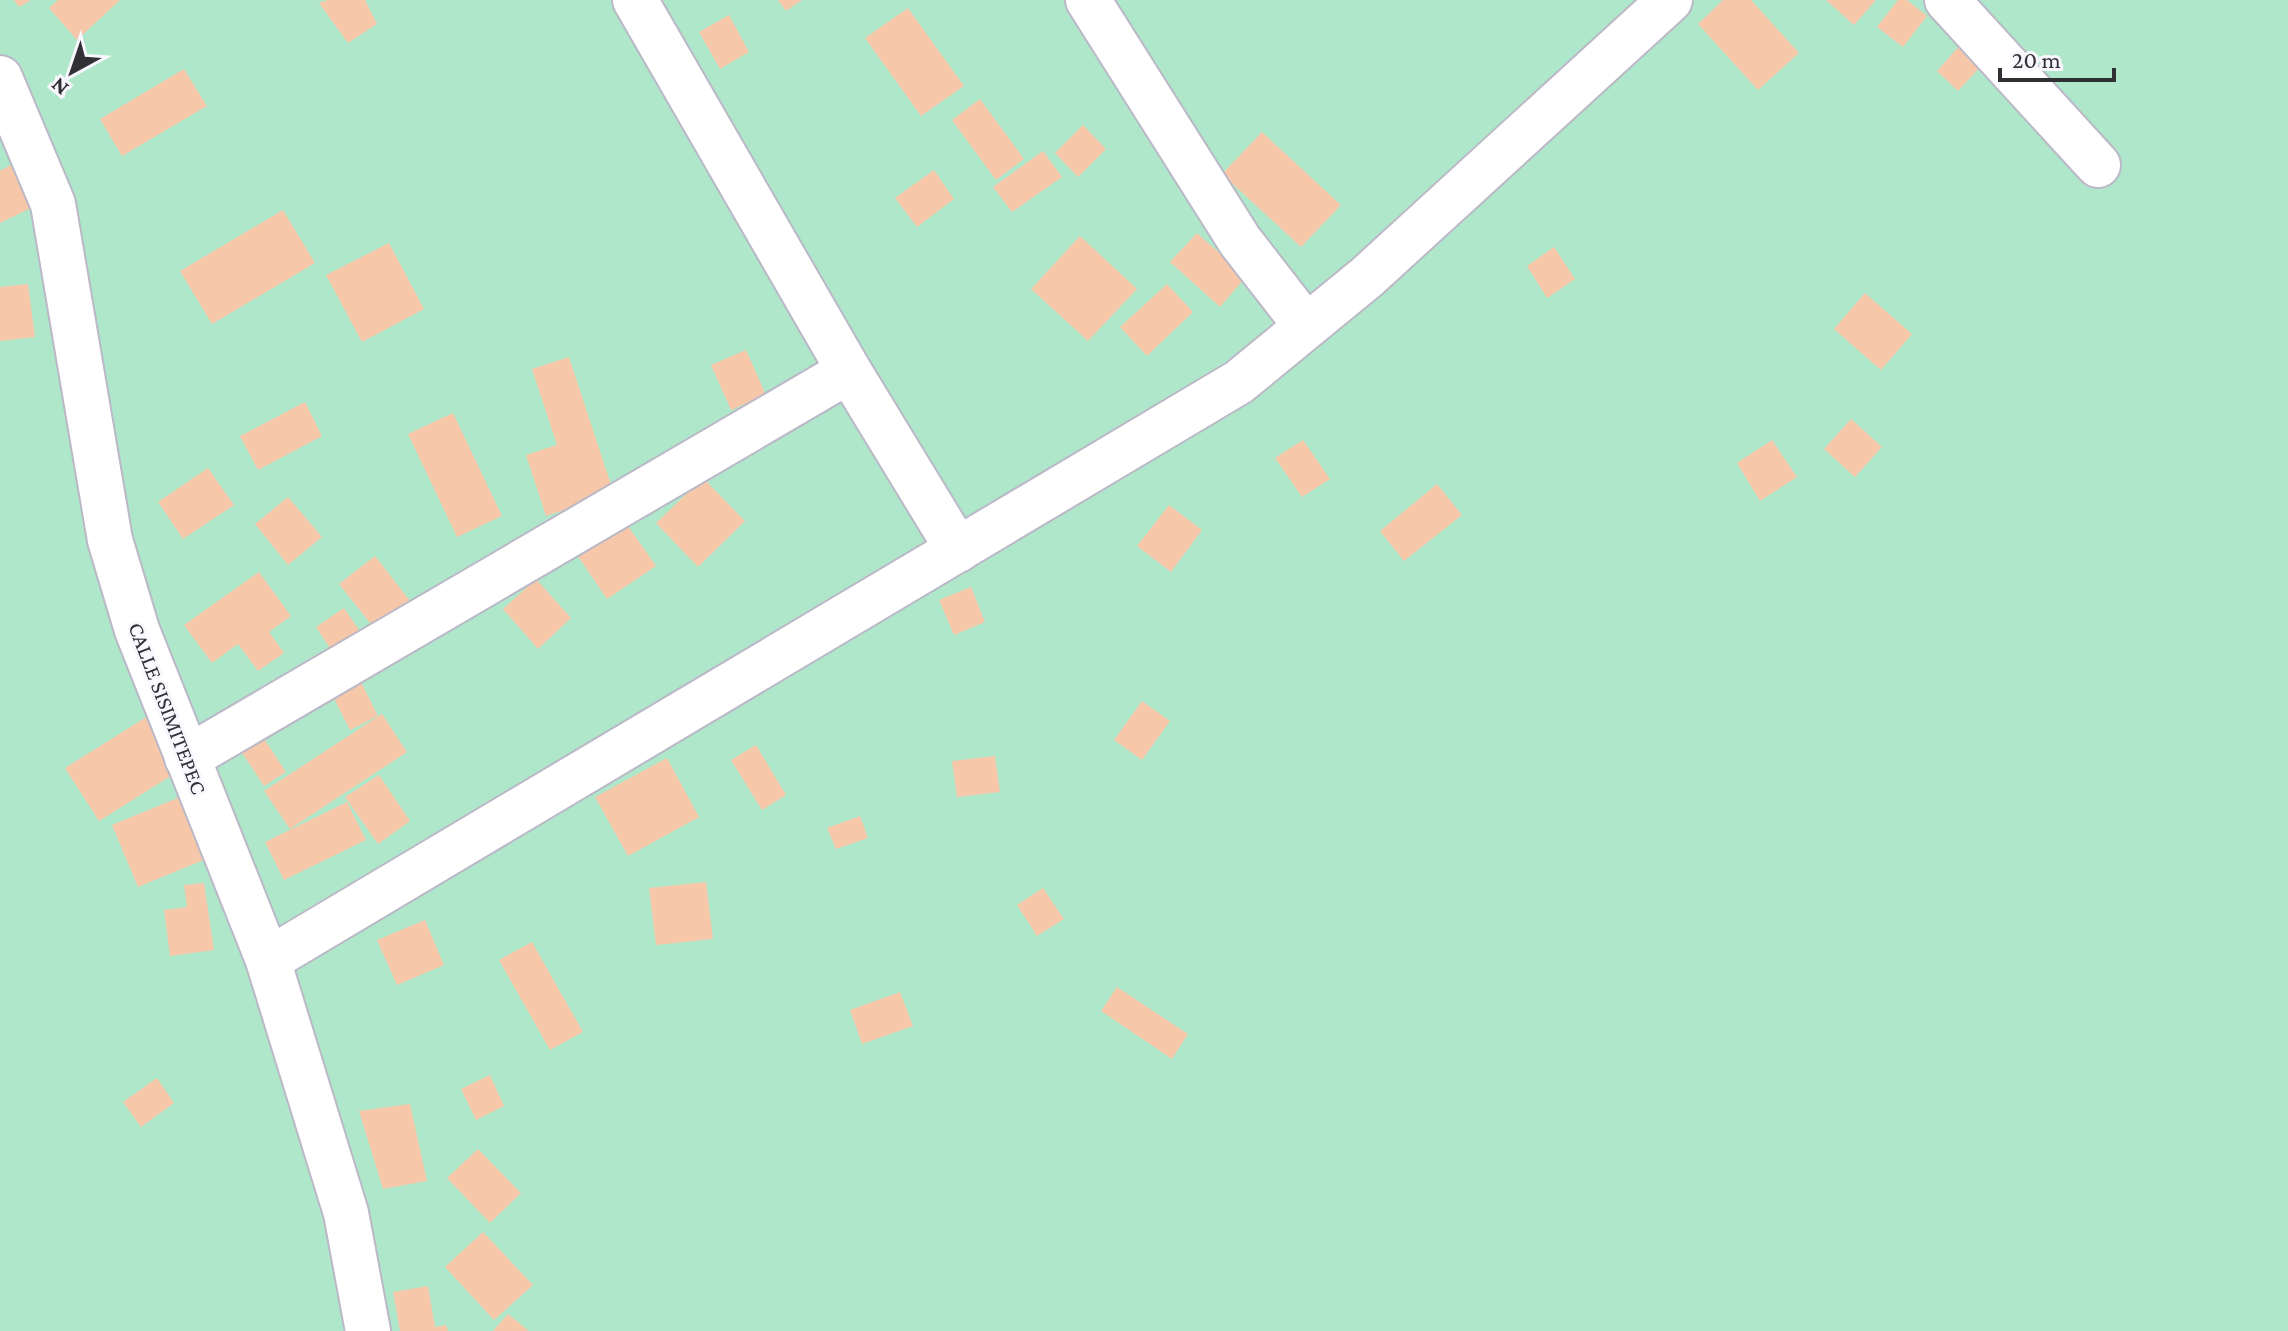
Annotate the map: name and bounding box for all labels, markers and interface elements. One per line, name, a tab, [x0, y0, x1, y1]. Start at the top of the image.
north arrow	[32, 32, 112, 112]
scale bar	[2000, 32, 2114, 82]
text: 20 m	[2012, 46, 2061, 73]
text: N	[46, 73, 73, 101]
street label: CALLE SISIMITEPEC	[123, 619, 212, 798]

